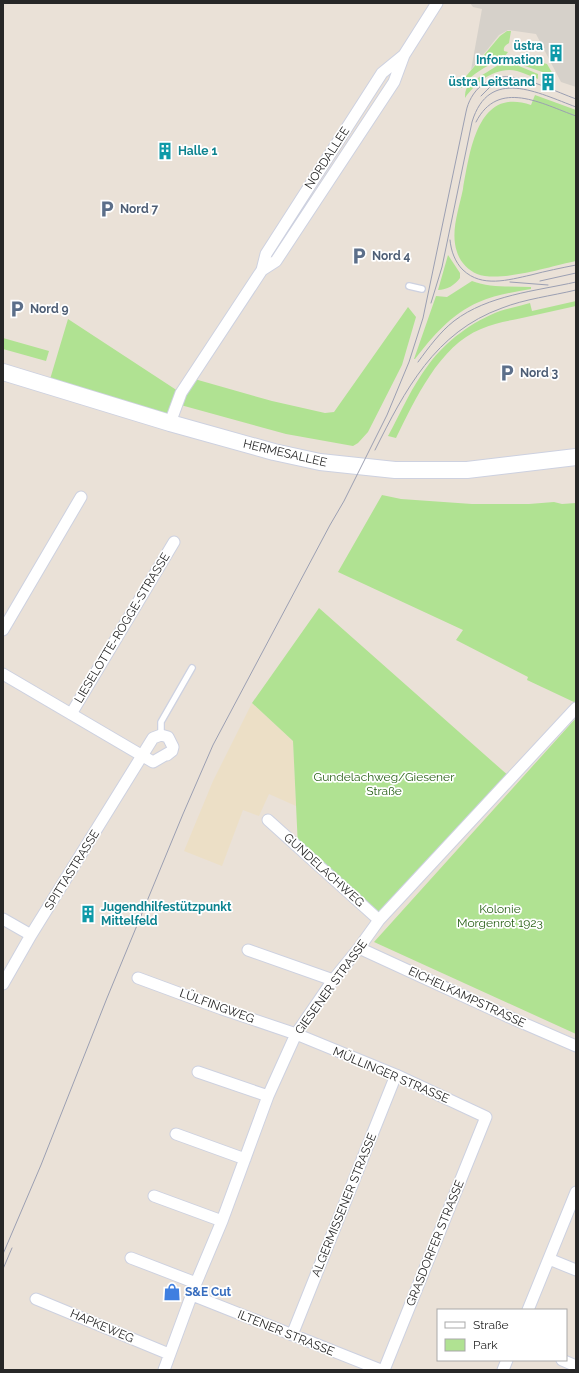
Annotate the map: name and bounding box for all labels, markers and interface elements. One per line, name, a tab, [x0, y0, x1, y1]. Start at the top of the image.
place label: üstra Information	[476, 39, 543, 67]
building icon: üstra Information	[546, 43, 566, 63]
building icon: üstra Leitstand	[538, 72, 558, 92]
place label: üstra Leitstand	[449, 75, 535, 89]
street label: NORDALLEE	[302, 124, 352, 192]
building icon: Halle 1	[155, 141, 175, 161]
place label: Halle 1	[178, 144, 217, 158]
parking icon: Nord 7	[97, 199, 117, 219]
place label: Nord 7	[120, 202, 159, 216]
parking icon: Nord 4	[349, 246, 369, 266]
place label: Nord 4	[372, 249, 411, 263]
parking icon: Nord 9	[7, 299, 27, 319]
place label: Nord 9	[30, 302, 69, 316]
parking icon: Nord 3	[497, 363, 517, 383]
place label: Nord 3	[520, 366, 559, 380]
street label: HERMESALLEE	[242, 437, 328, 469]
street label: LIESELOTTE-ROGGE-STRASSE	[72, 550, 172, 706]
park label: Gundelachweg/Giesener Straße	[314, 770, 455, 798]
street label: SPITTASTRASSE	[42, 827, 102, 913]
street label: GUNDELACHWEG	[281, 830, 367, 910]
place label: Jugendhilfestützpunkt Mittelfeld	[101, 900, 232, 928]
park label: Kolonie Morgenrot 1923	[457, 902, 543, 930]
building icon: Jugendhilfestützpunkt Mittelfeld	[78, 904, 98, 924]
street label: GIESENER STRASSE	[292, 937, 370, 1037]
street label: EICHELKAMPSTRASSE	[406, 964, 528, 1030]
street label: LÜLFINGWEG	[178, 986, 256, 1026]
street label: MÜLLINGER STRASSE	[331, 1044, 451, 1106]
street label: ALGERMISSENER STRASSE	[309, 1131, 379, 1279]
street label: GRASDORFER STRASSE	[403, 1178, 467, 1308]
shop icon: S&E Cut	[162, 1282, 182, 1302]
place label: S&E Cut	[185, 1285, 232, 1299]
street label: HAPKEWEG	[68, 1306, 136, 1346]
street label: ILTENER STRASSE	[236, 1307, 336, 1359]
legend	[437, 1309, 567, 1361]
text: Straße	[473, 1318, 509, 1332]
text: Park	[473, 1338, 498, 1352]

